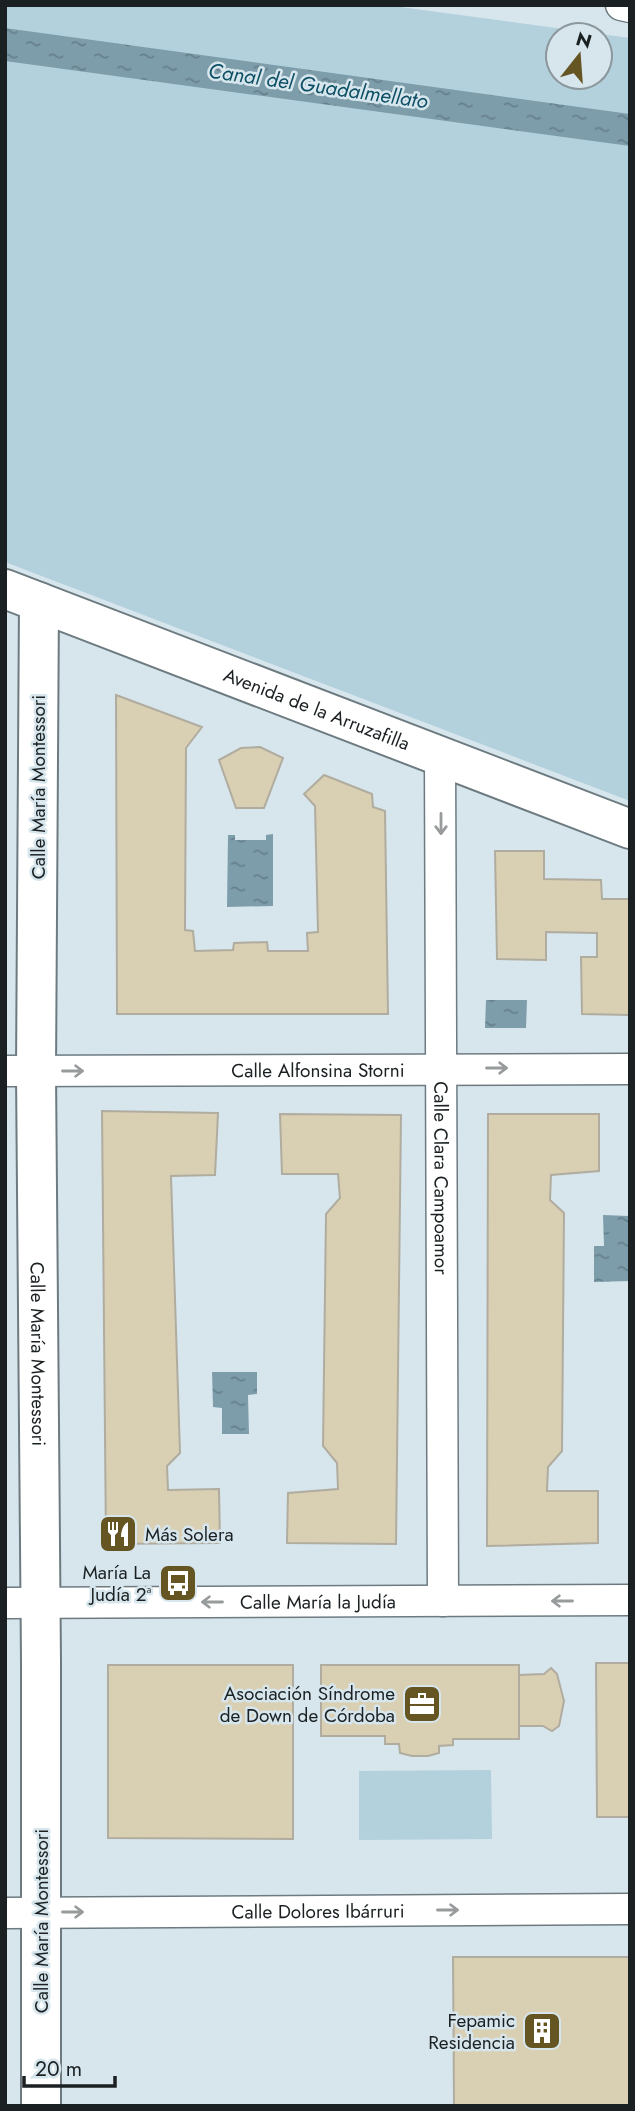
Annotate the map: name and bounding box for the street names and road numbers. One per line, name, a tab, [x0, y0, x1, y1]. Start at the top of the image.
street label: Avenida de la Arruzafilla	[220, 661, 414, 757]
street label: Calle María Montessori	[25, 695, 52, 879]
street label: Calle Alfonsina Storni	[231, 1057, 405, 1084]
street label: Calle Clara Campoamor	[427, 1081, 455, 1275]
street label: Calle María Montessori	[24, 1262, 52, 1446]
street label: Calle María la Judía	[240, 1588, 396, 1616]
street label: Calle María Montessori	[28, 1829, 55, 2013]
street label: Calle Dolores Ibárruri	[231, 1897, 405, 1926]

